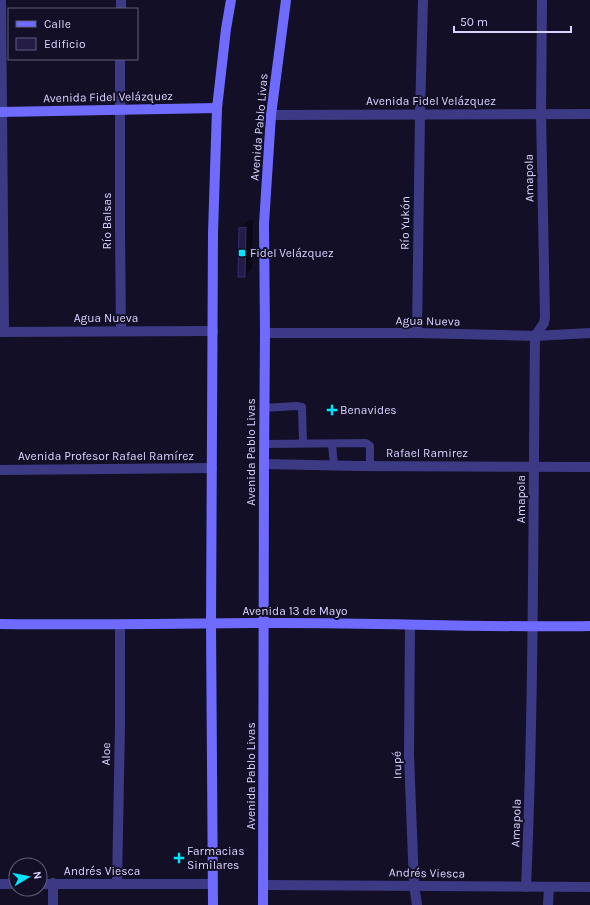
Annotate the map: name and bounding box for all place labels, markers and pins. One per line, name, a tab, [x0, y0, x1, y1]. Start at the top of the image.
place label: Fidel Velázquez	[250, 246, 334, 260]
marker: Fidel Velázquez	[237, 248, 247, 258]
place label: Benavides	[340, 403, 397, 417]
marker: Benavides	[327, 405, 337, 415]
place label: Farmacias Similares	[187, 844, 244, 872]
marker: Farmacias Similares	[174, 853, 184, 863]

